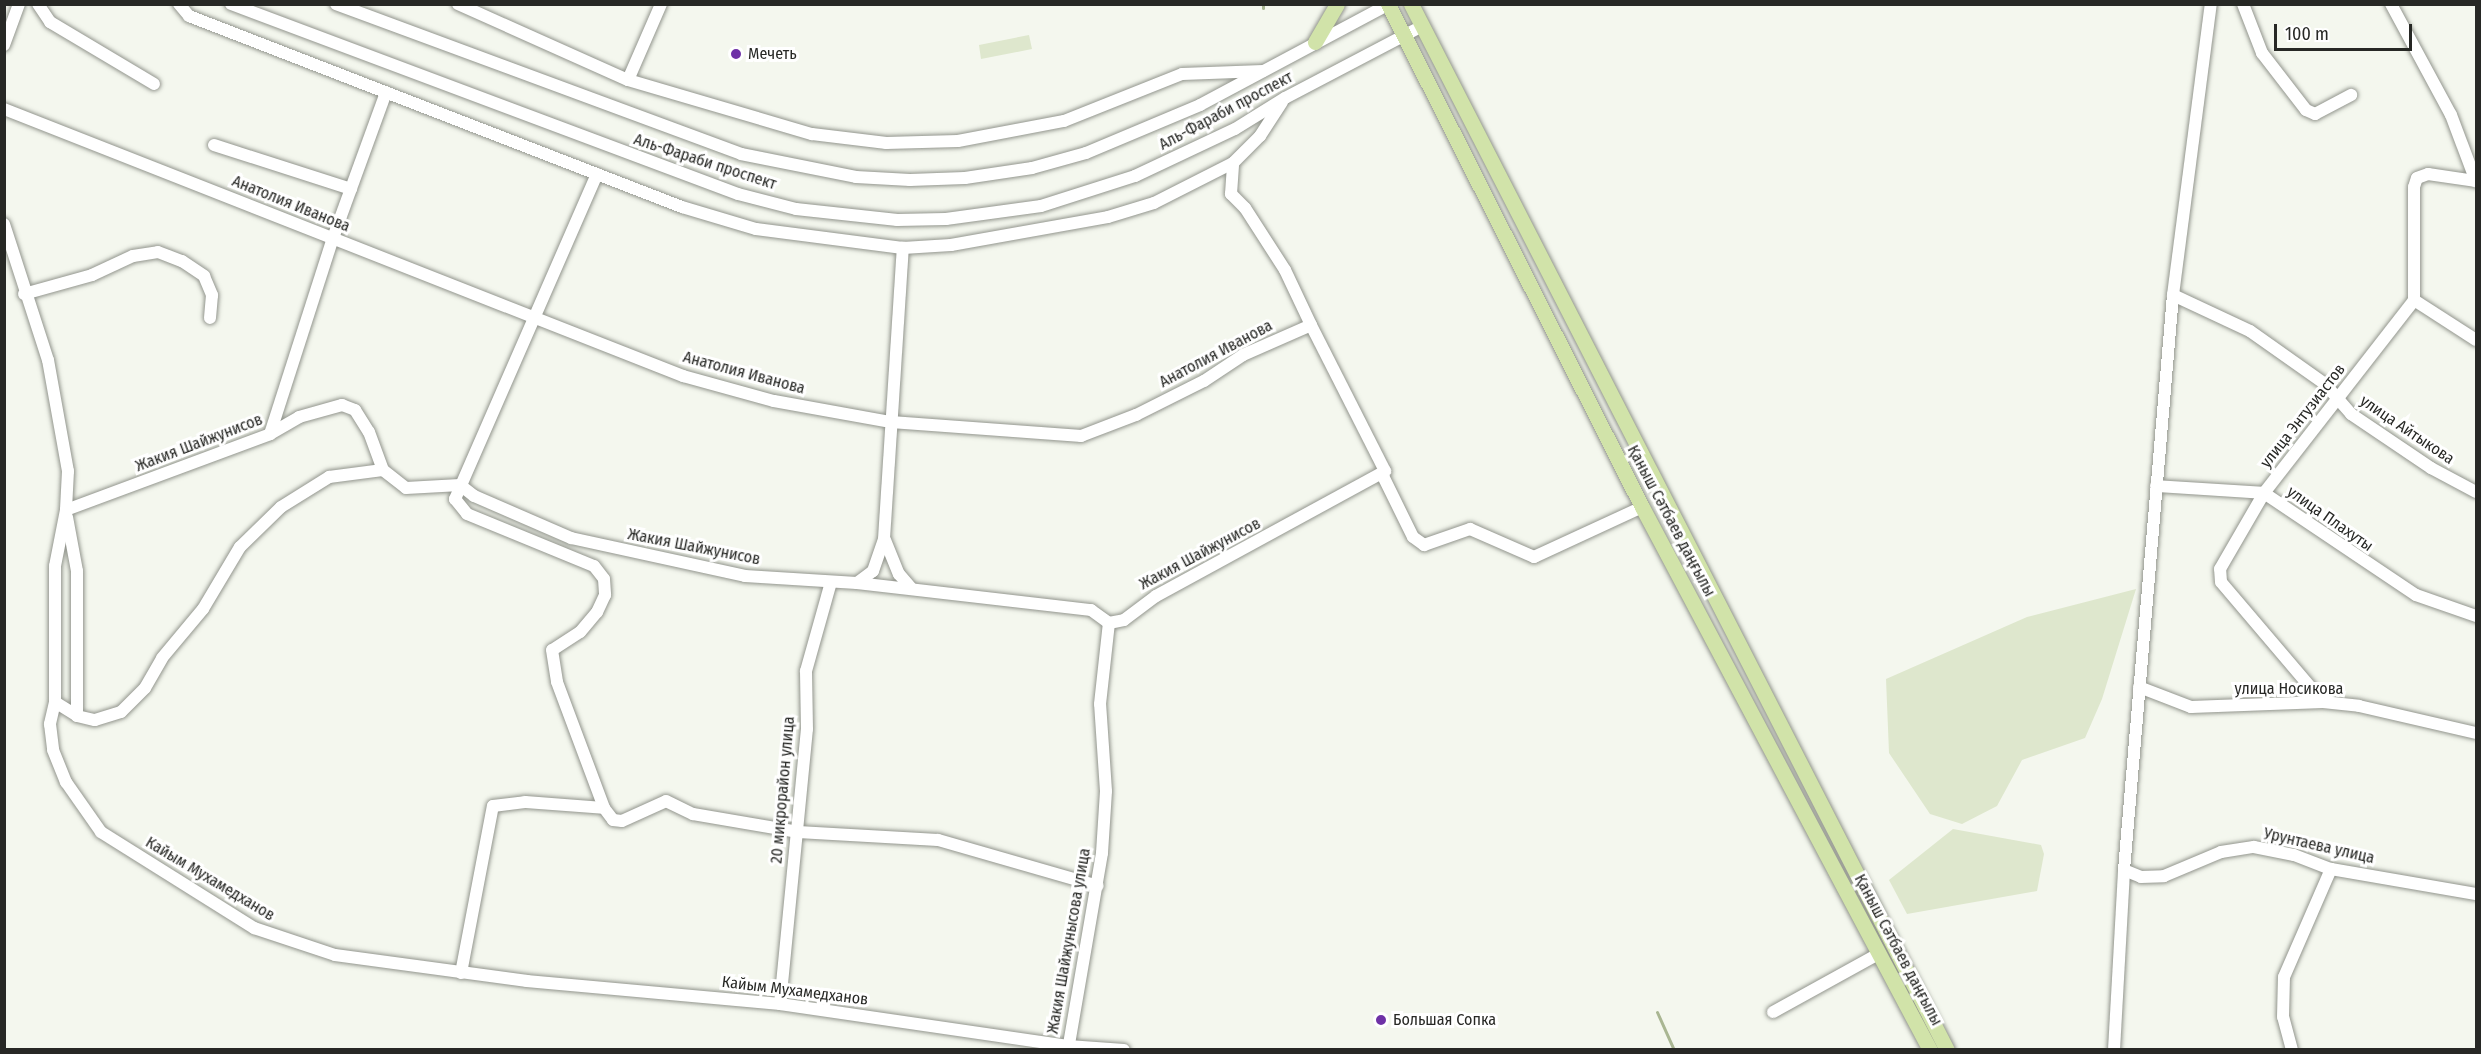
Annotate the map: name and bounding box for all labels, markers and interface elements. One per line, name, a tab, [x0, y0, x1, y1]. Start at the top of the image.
scale bar	[2277, 12, 2415, 50]
text: 100 m	[2285, 23, 2329, 45]
place label: Мечеть	[748, 44, 797, 64]
marker: Мечеть	[729, 47, 743, 61]
street label: Аль-Фараби проспект	[1156, 68, 1296, 154]
street label: Аль-Фараби проспект	[631, 130, 779, 194]
street label: Анатолия Иванова	[229, 172, 353, 236]
street label: Анатолия Иванова	[1156, 316, 1276, 392]
street label: Анатолия Иванова	[681, 347, 807, 399]
street label: улица Энтузиастов	[2256, 360, 2350, 472]
street label: улица Айтыкова	[2356, 391, 2458, 469]
street label: Жакия Шайжунисов	[133, 410, 265, 476]
street label: Қаныш Сәтбаев даңғылы	[1623, 442, 1719, 600]
street label: улица Плахуты	[2283, 482, 2377, 556]
street label: Жакия Шайжунисов	[1136, 514, 1264, 594]
street label: Жакия Шайжунисов	[626, 525, 762, 569]
street label: улица Носикова	[2235, 679, 2343, 699]
street label: 20 микрорайон улица	[767, 716, 799, 864]
street label: Урунтаева улица	[2262, 824, 2376, 868]
street label: Кайым Мухамедханов	[142, 833, 278, 925]
street label: Жакия Шайжунысова улица	[1043, 847, 1095, 1035]
street label: Қаныш Сәтбаев даңғылы	[1850, 871, 1946, 1029]
street label: Кайым Мухамедханов	[721, 972, 869, 1010]
place label: Большая Сопка	[1393, 1010, 1496, 1030]
marker: Большая Сопка	[1374, 1013, 1388, 1027]

